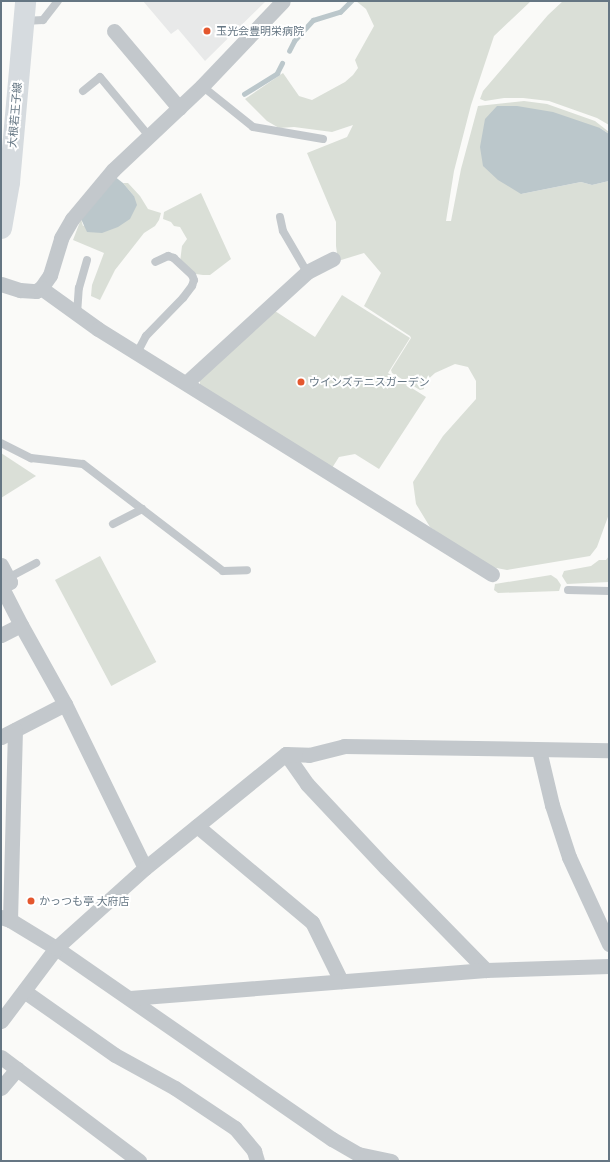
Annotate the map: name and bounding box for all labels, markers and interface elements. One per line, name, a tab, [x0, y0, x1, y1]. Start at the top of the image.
place label: 玉光会豊明栄病院	[216, 24, 304, 38]
marker: 玉光会豊明栄病院	[201, 25, 213, 37]
street label: 大根若王子線	[6, 82, 24, 148]
place label: ウインズテニスガーデン	[309, 375, 430, 389]
marker: ウインズテニスガーデン	[296, 377, 306, 387]
place label: かっつも亭 大府店	[39, 894, 130, 908]
marker: かっつも亭 大府店	[26, 896, 36, 906]

